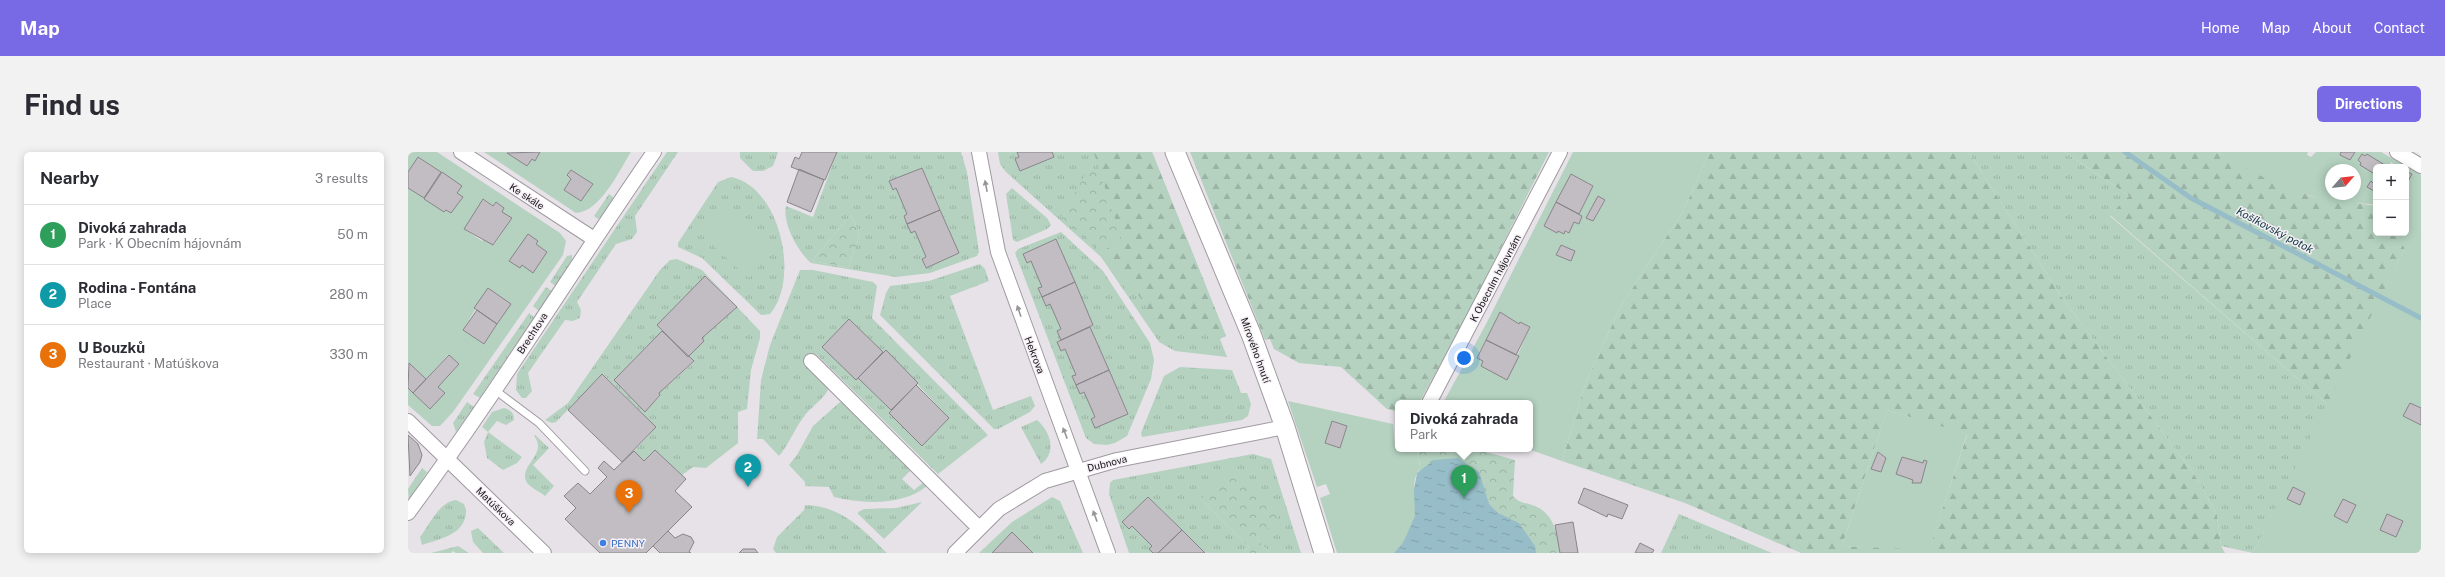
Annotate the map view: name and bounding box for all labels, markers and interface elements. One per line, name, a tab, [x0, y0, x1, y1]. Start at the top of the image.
text: Map	[20, 17, 60, 39]
text: Home	[2201, 20, 2240, 36]
text: Map	[2262, 20, 2290, 36]
text: About	[2312, 20, 2352, 36]
text: Contact	[2374, 20, 2425, 36]
button: Directions	[2317, 86, 2421, 122]
text: Find us	[24, 88, 120, 121]
north arrow	[2325, 164, 2361, 200]
map controls	[2373, 164, 2409, 236]
button: +	[2373, 164, 2409, 200]
text: Nearby	[40, 168, 99, 188]
text: 3 results	[315, 171, 368, 186]
street label: Ke skále	[507, 180, 547, 212]
one-way arrow	[982, 180, 988, 192]
button: −	[2373, 200, 2409, 236]
water label: Košíkovský potok	[2234, 205, 2316, 255]
text: Divoká zahrada	[78, 219, 186, 236]
text: 1	[50, 227, 56, 242]
text: 50 m	[337, 227, 368, 242]
street label: K Obecním hájovnám	[1467, 232, 1523, 324]
text: Park · K Obecním hájovnám	[78, 236, 241, 251]
text: Rodina - Fontána	[78, 279, 196, 296]
text: 2	[49, 287, 57, 302]
text: 280 m	[330, 287, 368, 302]
text: Place	[78, 296, 112, 311]
one-way arrow	[1016, 305, 1022, 317]
street label: Brechtova	[514, 310, 550, 356]
street label: Mírového hnutí	[1239, 316, 1274, 385]
street label: Hekrova	[1022, 335, 1048, 375]
text: U Bouzků	[78, 339, 145, 356]
text: 3	[49, 347, 57, 362]
text: 330 m	[329, 347, 368, 362]
your location	[1454, 348, 1474, 368]
text: Restaurant · Matúškova	[78, 356, 219, 371]
popup	[1395, 400, 1533, 452]
text: Divoká zahrada	[1410, 410, 1518, 427]
one-way arrow	[1061, 427, 1067, 439]
text: Park	[1410, 427, 1438, 442]
street label: Dubnova	[1086, 452, 1128, 474]
pin: 2	[735, 454, 761, 487]
pin: 1	[1451, 465, 1477, 498]
pin: 3	[616, 480, 642, 513]
street label: Matúškova	[474, 484, 518, 528]
one-way arrow	[1091, 510, 1097, 522]
place label: PENNY	[611, 537, 645, 549]
marker: PENNY	[598, 538, 608, 548]

